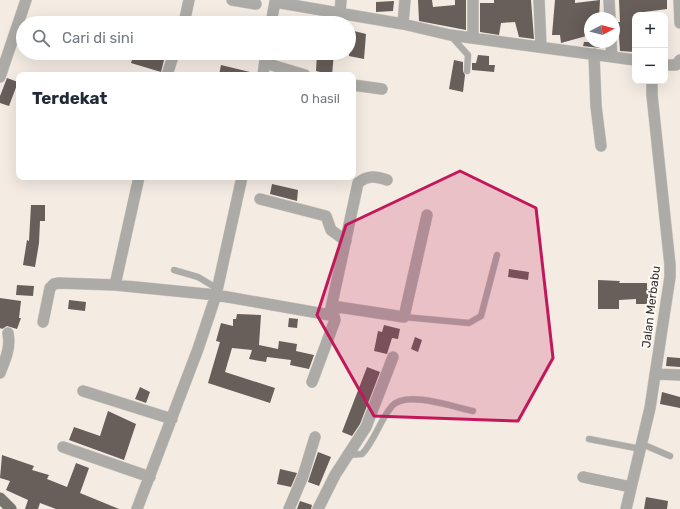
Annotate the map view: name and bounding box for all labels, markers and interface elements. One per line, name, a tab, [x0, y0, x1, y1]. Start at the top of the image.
north arrow	[584, 12, 620, 48]
map controls	[632, 12, 668, 84]
button: +	[632, 12, 668, 48]
search box	[16, 16, 356, 60]
icon: search	[30, 27, 52, 49]
text: Cari di sini	[62, 29, 134, 47]
button: −	[632, 48, 668, 84]
text: Terdekat	[32, 88, 107, 108]
text: 0 hasil	[301, 91, 340, 106]
street label: Jalan Merbabu	[639, 265, 663, 349]

